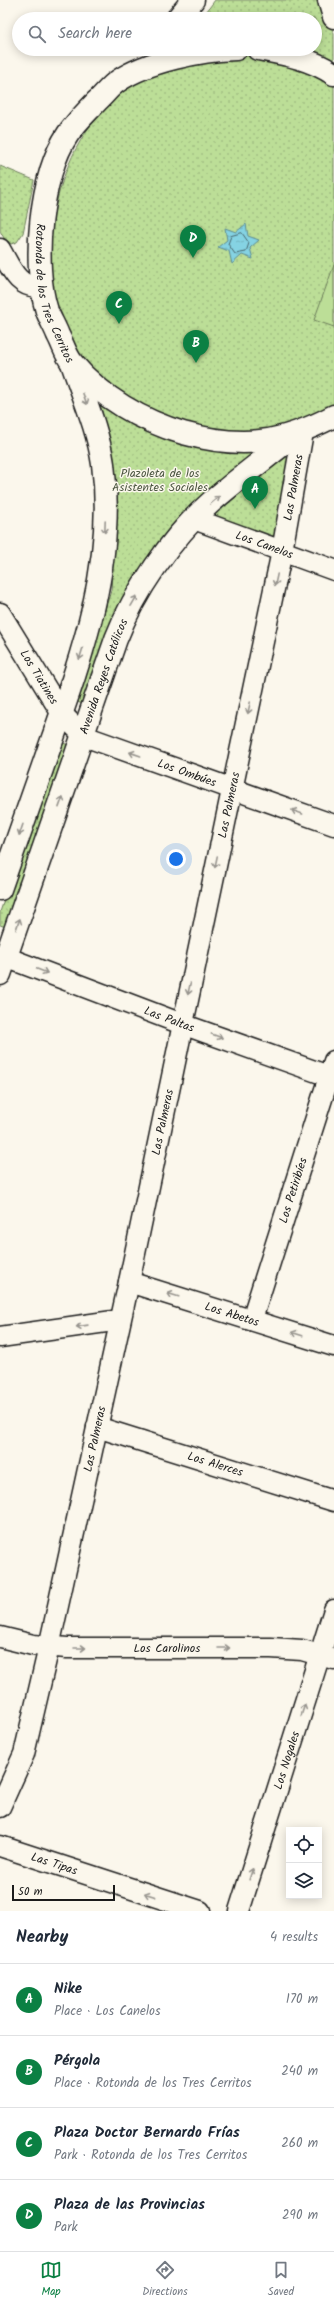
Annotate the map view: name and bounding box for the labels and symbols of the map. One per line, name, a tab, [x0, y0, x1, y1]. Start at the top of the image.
street label: Rotonda de los Tres Cerritos	[30, 223, 79, 367]
pin: D	[180, 225, 206, 258]
pin: C	[106, 291, 132, 324]
pin: B	[183, 330, 209, 363]
one-way arrow	[82, 393, 89, 406]
street label: Las Palmeras	[279, 453, 309, 522]
park label: Plazoleta de los Asistentes Sociales	[112, 464, 208, 497]
pin: A	[242, 476, 268, 509]
one-way arrow	[209, 495, 220, 504]
one-way arrow	[101, 520, 109, 533]
street label: Los Canelos	[233, 526, 296, 564]
one-way arrow	[272, 574, 280, 587]
one-way arrow	[130, 595, 138, 607]
street label: Avenida Reyes Católicos	[75, 616, 133, 737]
street label: Los Tiatines	[15, 646, 63, 708]
one-way arrow	[76, 648, 84, 660]
one-way arrow	[244, 701, 252, 714]
one-way arrow	[130, 750, 142, 758]
street label: Los Ombúes	[155, 754, 219, 792]
street label: Las Palmeras	[213, 770, 245, 840]
one-way arrow	[58, 795, 65, 808]
one-way arrow	[291, 808, 304, 815]
one-way arrow	[16, 824, 24, 836]
your location	[166, 849, 186, 869]
one-way arrow	[212, 855, 220, 868]
one-way arrow	[14, 919, 22, 931]
one-way arrow	[36, 968, 48, 976]
one-way arrow	[185, 982, 193, 995]
street label: Las Paltas	[141, 1001, 197, 1038]
one-way arrow	[210, 1033, 222, 1041]
street label: Las Palmeras	[147, 1088, 179, 1157]
street label: Los Petiribíes	[274, 1155, 313, 1226]
one-way arrow	[167, 1291, 180, 1298]
street label: Los Abetos	[202, 1297, 262, 1332]
one-way arrow	[76, 1322, 89, 1330]
one-way arrow	[291, 1330, 304, 1337]
street label: Las Palmeras	[79, 1404, 112, 1474]
street label: Los Alerces	[185, 1447, 245, 1482]
street label: Los Carolinos	[133, 1639, 200, 1658]
one-way arrow	[73, 1644, 86, 1652]
one-way arrow	[217, 1644, 230, 1652]
one-way arrow	[300, 1704, 307, 1717]
street label: Los Nogales	[269, 1729, 305, 1792]
street label: Las Tipas	[28, 1848, 80, 1881]
one-way arrow	[247, 1868, 255, 1880]
scale bar	[12, 1883, 115, 1902]
one-way arrow	[143, 1891, 156, 1898]

